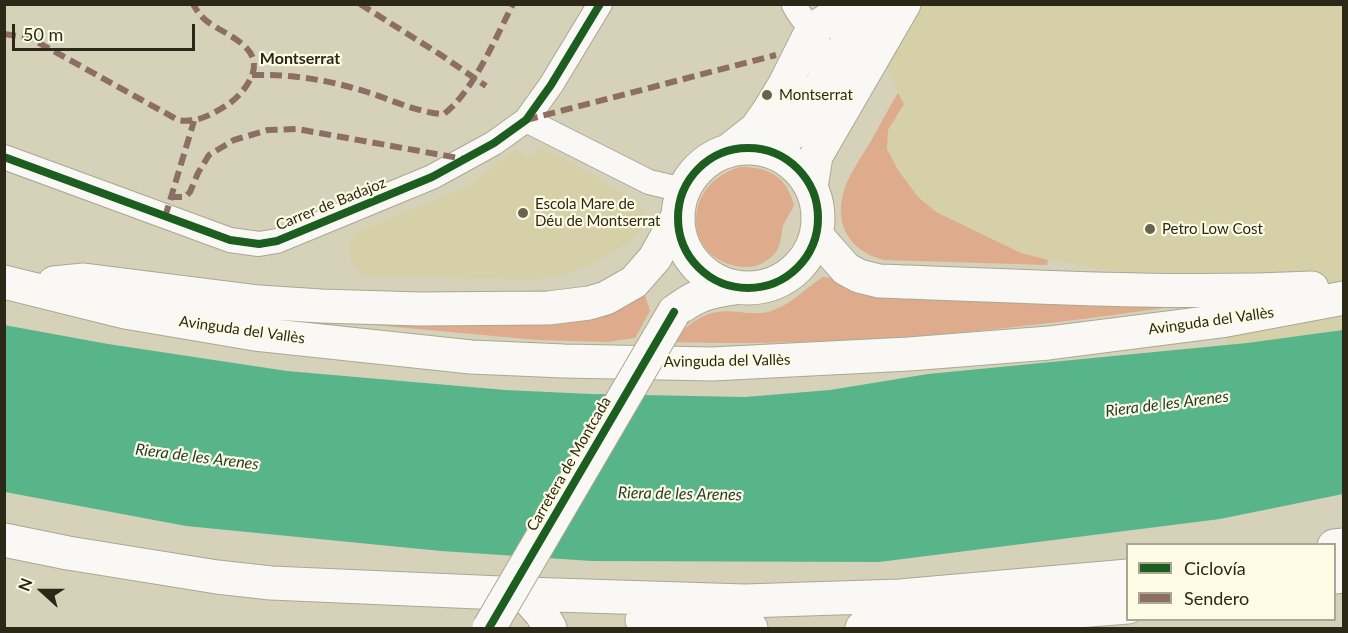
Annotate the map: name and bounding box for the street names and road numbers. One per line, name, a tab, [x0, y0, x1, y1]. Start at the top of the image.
street label: Carrer de Badajoz	[273, 174, 389, 234]
street label: Avinguda del Vallès	[1147, 303, 1275, 339]
street label: Avinguda del Vallès	[178, 312, 306, 348]
street label: Avinguda del Vallès	[663, 351, 791, 371]
street label: Carretera de Montcada	[523, 394, 615, 534]

